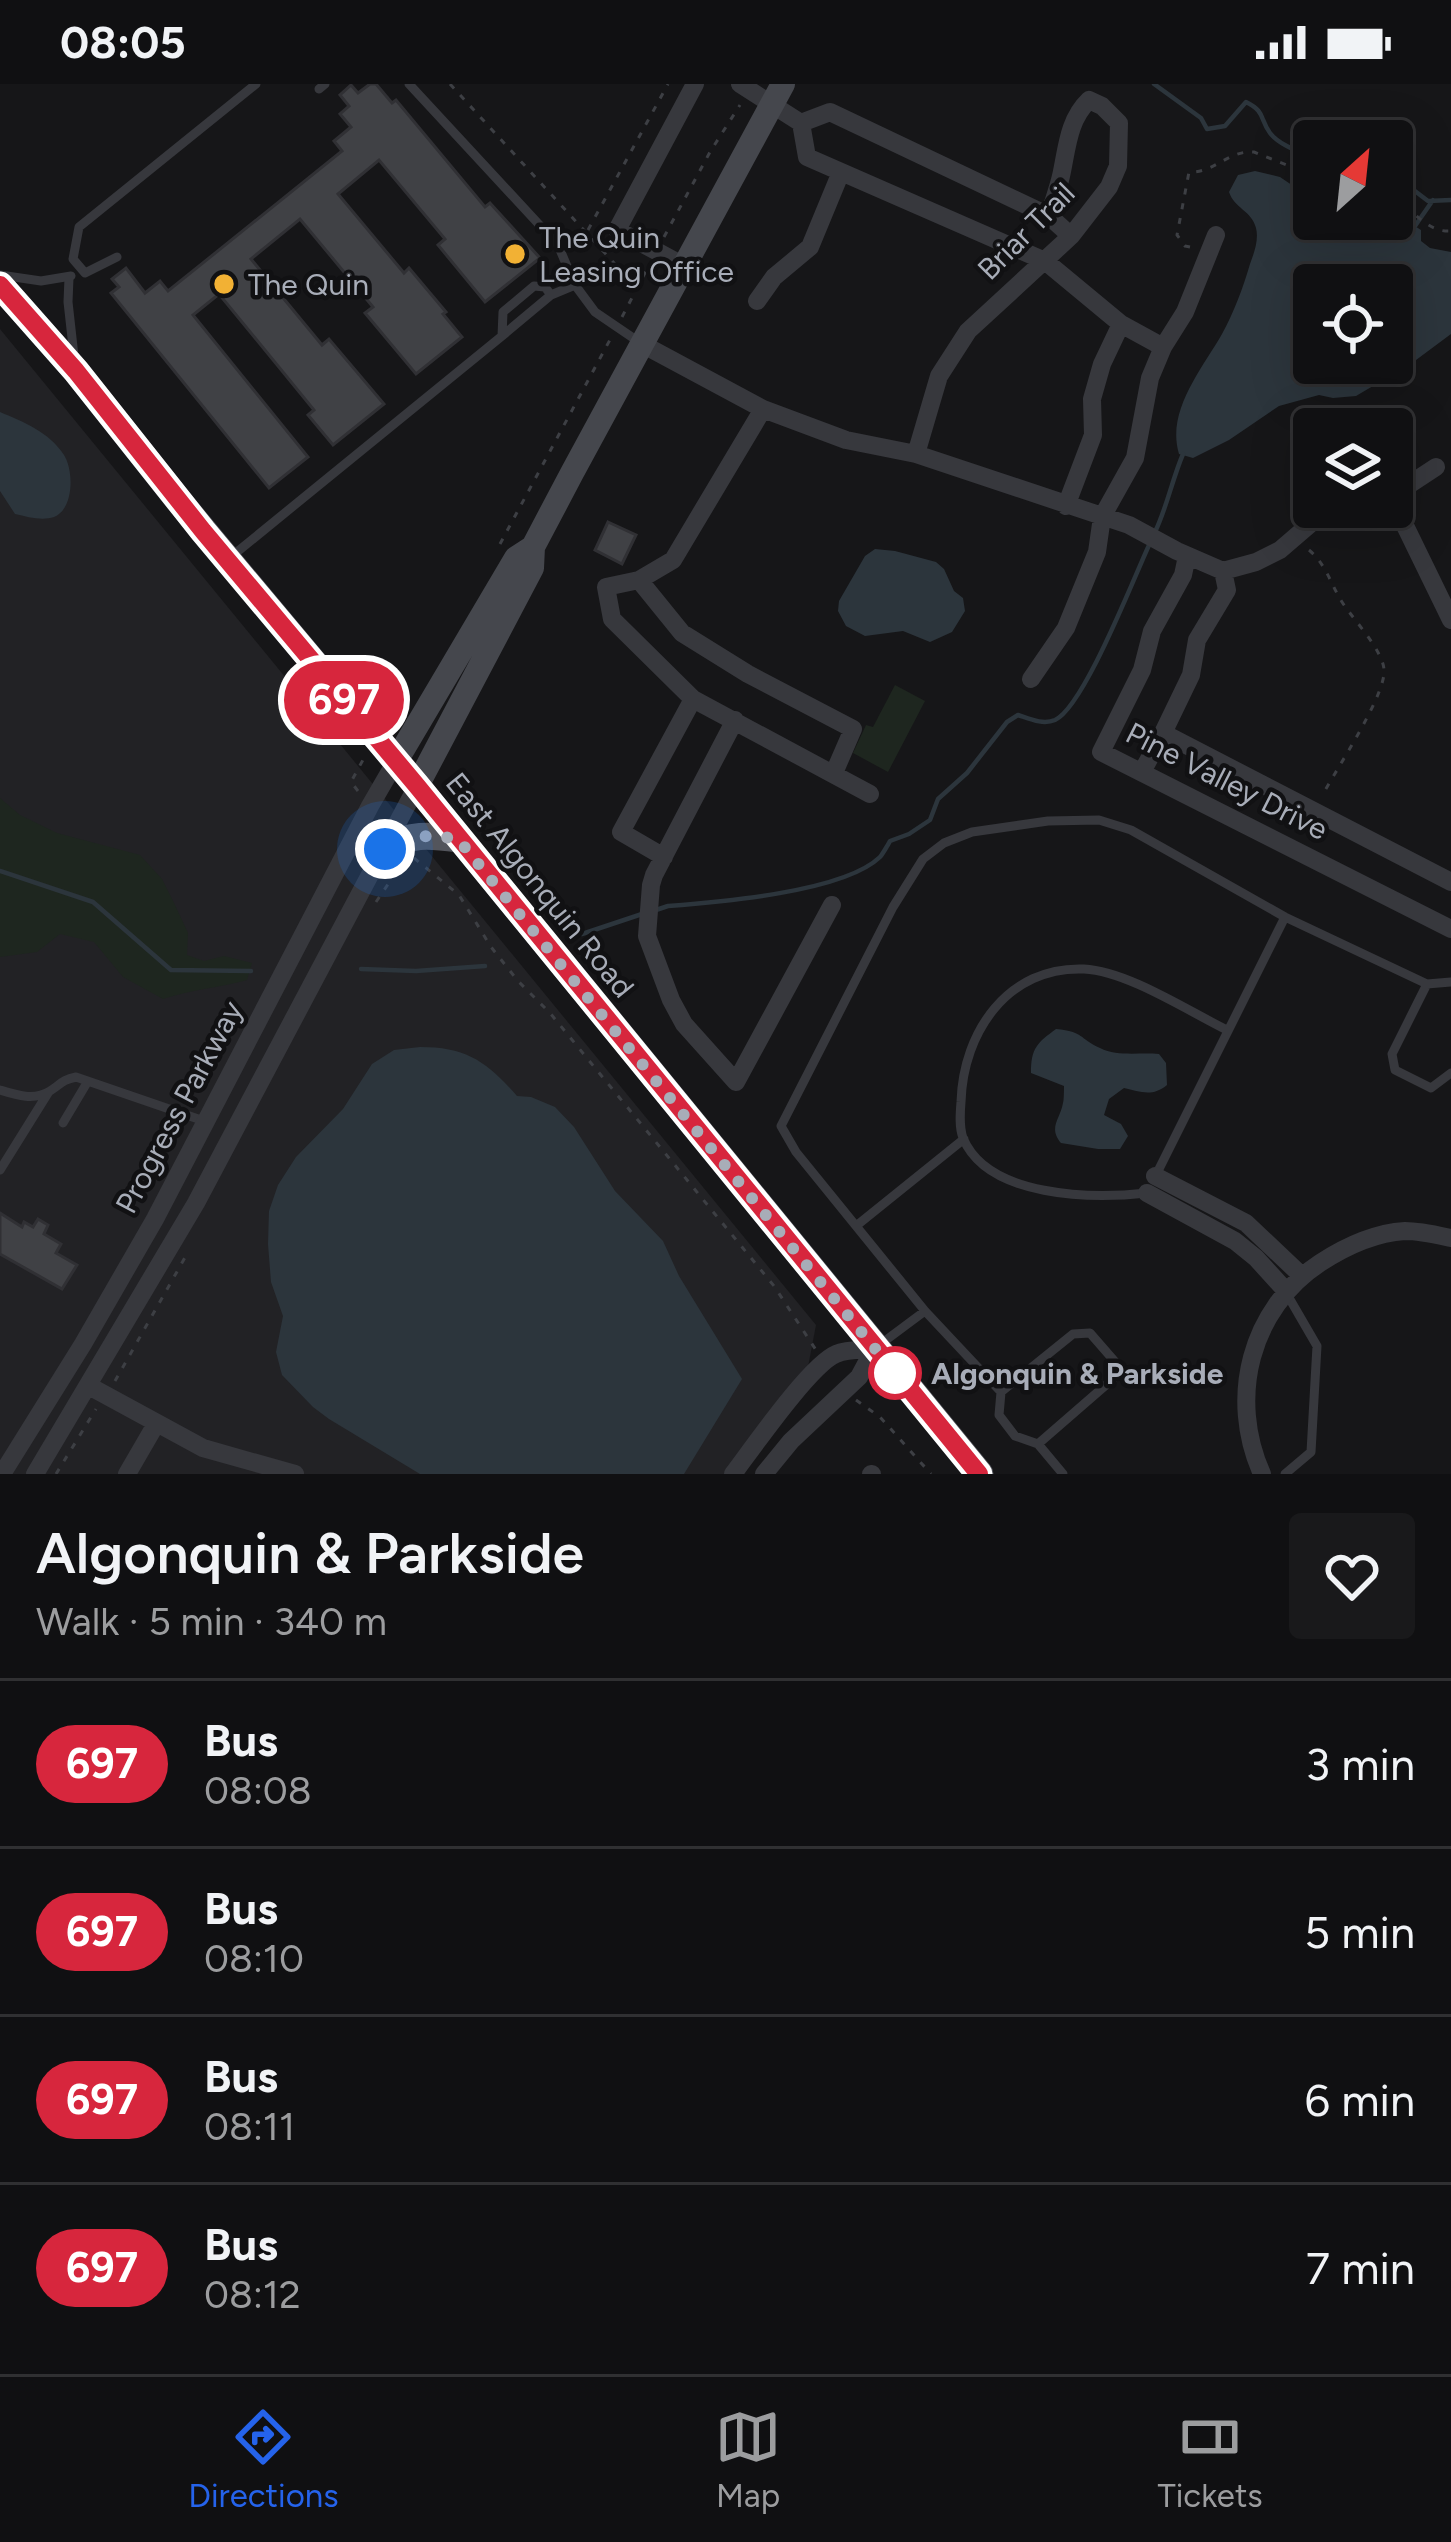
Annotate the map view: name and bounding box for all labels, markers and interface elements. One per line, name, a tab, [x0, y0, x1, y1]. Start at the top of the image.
text: 08:05	[60, 15, 186, 69]
north arrow	[1293, 120, 1413, 240]
map controls	[1293, 120, 1413, 528]
street label: Briar Trail	[970, 175, 1082, 287]
place label: The Quin Leasing Office	[539, 219, 734, 290]
marker: The Quin Leasing Office	[502, 241, 528, 267]
button: locate	[1293, 264, 1413, 384]
place label: The Quin	[248, 266, 369, 303]
marker: The Quin	[211, 271, 237, 297]
button: layers	[1293, 408, 1413, 528]
line badge: 697	[275, 661, 413, 739]
text: 697	[308, 674, 380, 725]
street label: Pine Valley Drive	[1120, 714, 1334, 848]
street label: East Algonquin Road	[438, 765, 642, 1005]
your location	[355, 819, 415, 879]
street label: Progress Parkway	[107, 994, 251, 1220]
marker: Algonquin & Parkside	[870, 1348, 920, 1398]
place label: Algonquin & Parkside	[931, 1355, 1224, 1392]
button: heart	[1289, 1513, 1415, 1639]
text: Algonquin & Parkside	[36, 1519, 584, 1587]
text: Walk · 5 min · 340 m	[36, 1598, 387, 1645]
text: Bus	[204, 1713, 278, 1767]
text: 3 min	[1306, 1737, 1415, 1791]
text: 697	[66, 1738, 138, 1789]
text: 08:08	[204, 1767, 312, 1814]
text: Bus	[204, 1881, 278, 1935]
text: 5 min	[1304, 1905, 1415, 1959]
text: 697	[66, 1906, 138, 1957]
text: 08:10	[204, 1935, 304, 1982]
text: Bus	[204, 2049, 278, 2103]
text: 6 min	[1305, 2073, 1415, 2127]
text: 697	[66, 2074, 138, 2125]
text: 08:11	[204, 2103, 295, 2150]
text: Bus	[204, 2217, 278, 2271]
text: 7 min	[1306, 2241, 1415, 2295]
text: 697	[66, 2242, 138, 2293]
text: 08:12	[204, 2271, 301, 2318]
tab: Directions	[188, 2404, 339, 2515]
tab: Map	[715, 2404, 781, 2515]
tab: Tickets	[1158, 2404, 1263, 2515]

